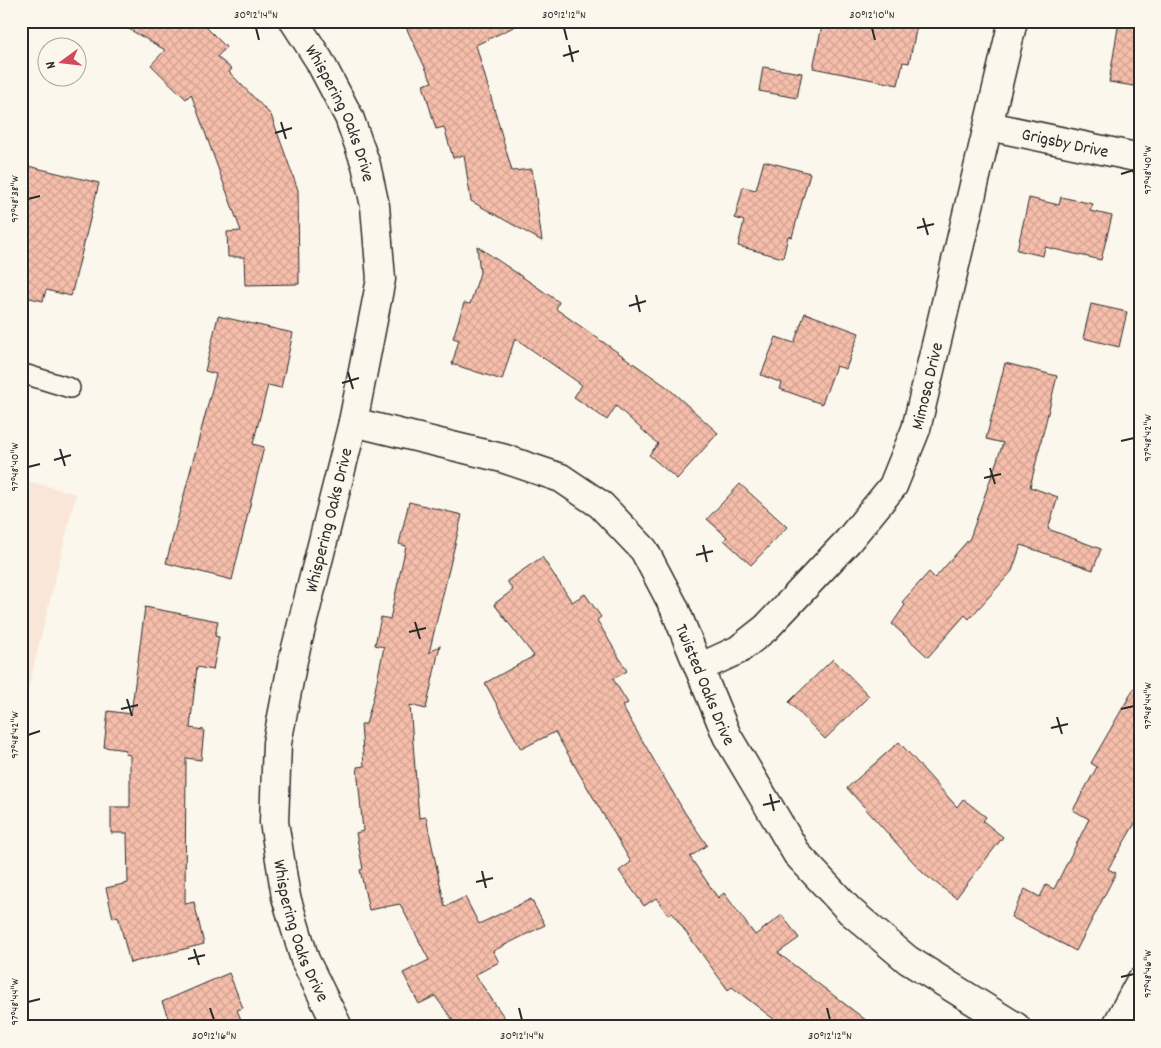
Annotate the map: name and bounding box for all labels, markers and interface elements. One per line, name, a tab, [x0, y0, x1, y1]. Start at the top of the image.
text: 30°12'14"N	[234, 7, 278, 24]
text: 30°12'12"N	[542, 7, 586, 24]
text: 30°12'10"N	[849, 7, 895, 24]
north arrow	[38, 38, 88, 88]
street label: Whispering Oaks Drive	[297, 41, 379, 185]
text: N	[41, 59, 62, 71]
street label: Grigsby Drive	[1019, 123, 1111, 166]
text: 97°48'40"W	[1140, 145, 1157, 194]
text: 97°48'38"W	[7, 175, 24, 223]
street label: Mimosa Drive	[906, 340, 951, 433]
text: 97°48'42"W	[1140, 414, 1157, 462]
text: 97°48'40"W	[7, 442, 24, 491]
street label: Whispering Oaks Drive	[300, 445, 361, 596]
street label: Twisted Oaks Drive	[667, 621, 740, 751]
text: 97°48'44"W	[1140, 682, 1157, 730]
text: 97°48'42"W	[7, 711, 24, 759]
street label: Whispering Oaks Drive	[265, 858, 334, 1007]
text: 97°48'46"W	[1140, 950, 1157, 998]
text: 97°48'44"W	[7, 978, 24, 1026]
text: 30°12'16"N	[192, 1028, 236, 1045]
text: 30°12'14"N	[500, 1028, 544, 1045]
text: 30°12'12"N	[808, 1028, 852, 1045]

